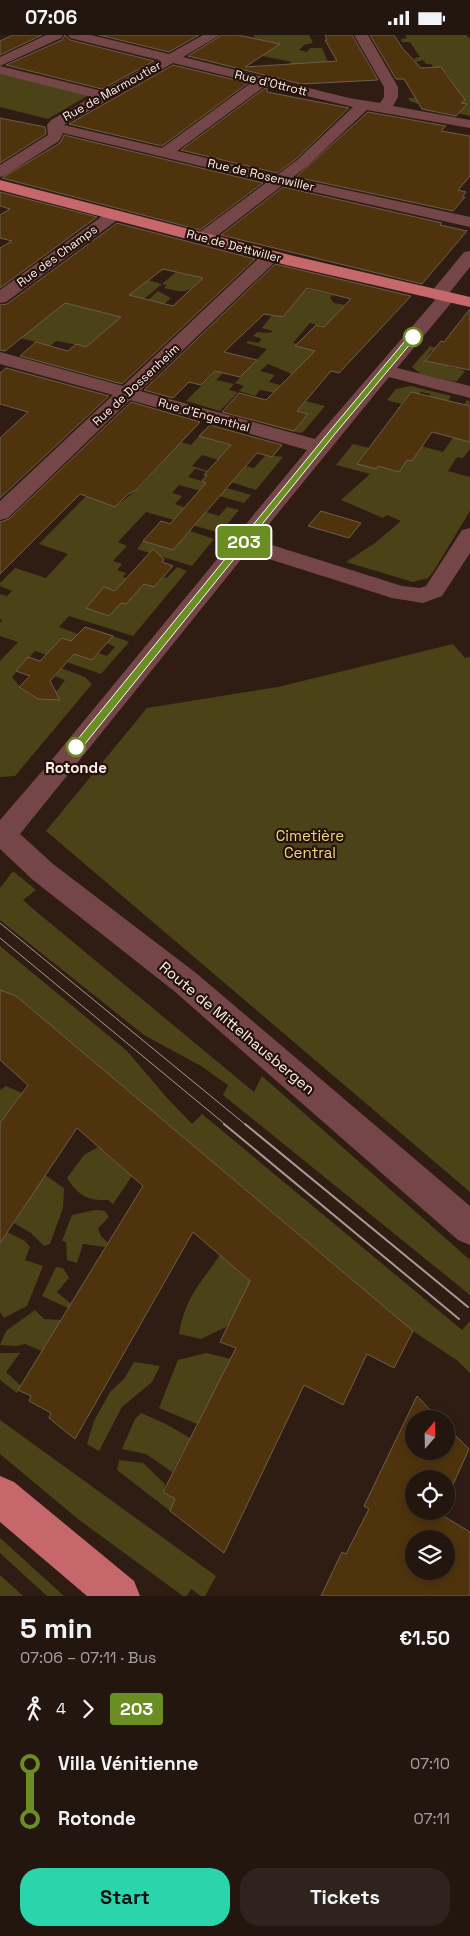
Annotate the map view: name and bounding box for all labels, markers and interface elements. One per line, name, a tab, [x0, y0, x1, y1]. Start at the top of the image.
text: 07:06	[25, 5, 77, 30]
street label: Rue de Marmoutier	[60, 57, 164, 125]
street label: Rue d'Ottrott	[233, 66, 309, 100]
street label: Rue de Rosenwiller	[206, 155, 316, 195]
street label: Rue des Champs	[14, 221, 100, 291]
street label: Rue de Dettwiller	[185, 226, 284, 266]
unlabelled marker	[403, 327, 423, 347]
street label: Rue de Dossenheim	[89, 341, 183, 429]
street label: Rue d'Engenthal	[156, 394, 252, 436]
line badge: 203	[215, 526, 273, 558]
text: 203	[227, 530, 261, 553]
marker: Rotonde	[66, 737, 86, 757]
place label: Rotonde	[45, 758, 107, 777]
park label: Cimetière Central	[276, 826, 344, 862]
street label: Route de Mittelhausbergen	[156, 957, 319, 1098]
north arrow	[405, 1410, 455, 1460]
map controls	[405, 1410, 455, 1580]
button: locate	[405, 1470, 455, 1520]
button: layers	[405, 1530, 455, 1580]
text: 5 min	[20, 1610, 93, 1646]
text: €1.50	[399, 1626, 450, 1651]
text: 07:06 – 07:11 · Bus	[20, 1647, 157, 1668]
icon: walk	[20, 1695, 48, 1723]
icon: forward	[74, 1695, 102, 1723]
text: 203	[120, 1697, 153, 1720]
text: 4	[56, 1698, 66, 1719]
text: Villa Vénitienne	[58, 1751, 198, 1776]
text: 07:10	[410, 1753, 450, 1774]
text: Rotonde	[58, 1806, 136, 1831]
text: 07:11	[414, 1808, 450, 1829]
button: Start	[20, 1868, 230, 1926]
button: Tickets	[240, 1868, 450, 1926]

